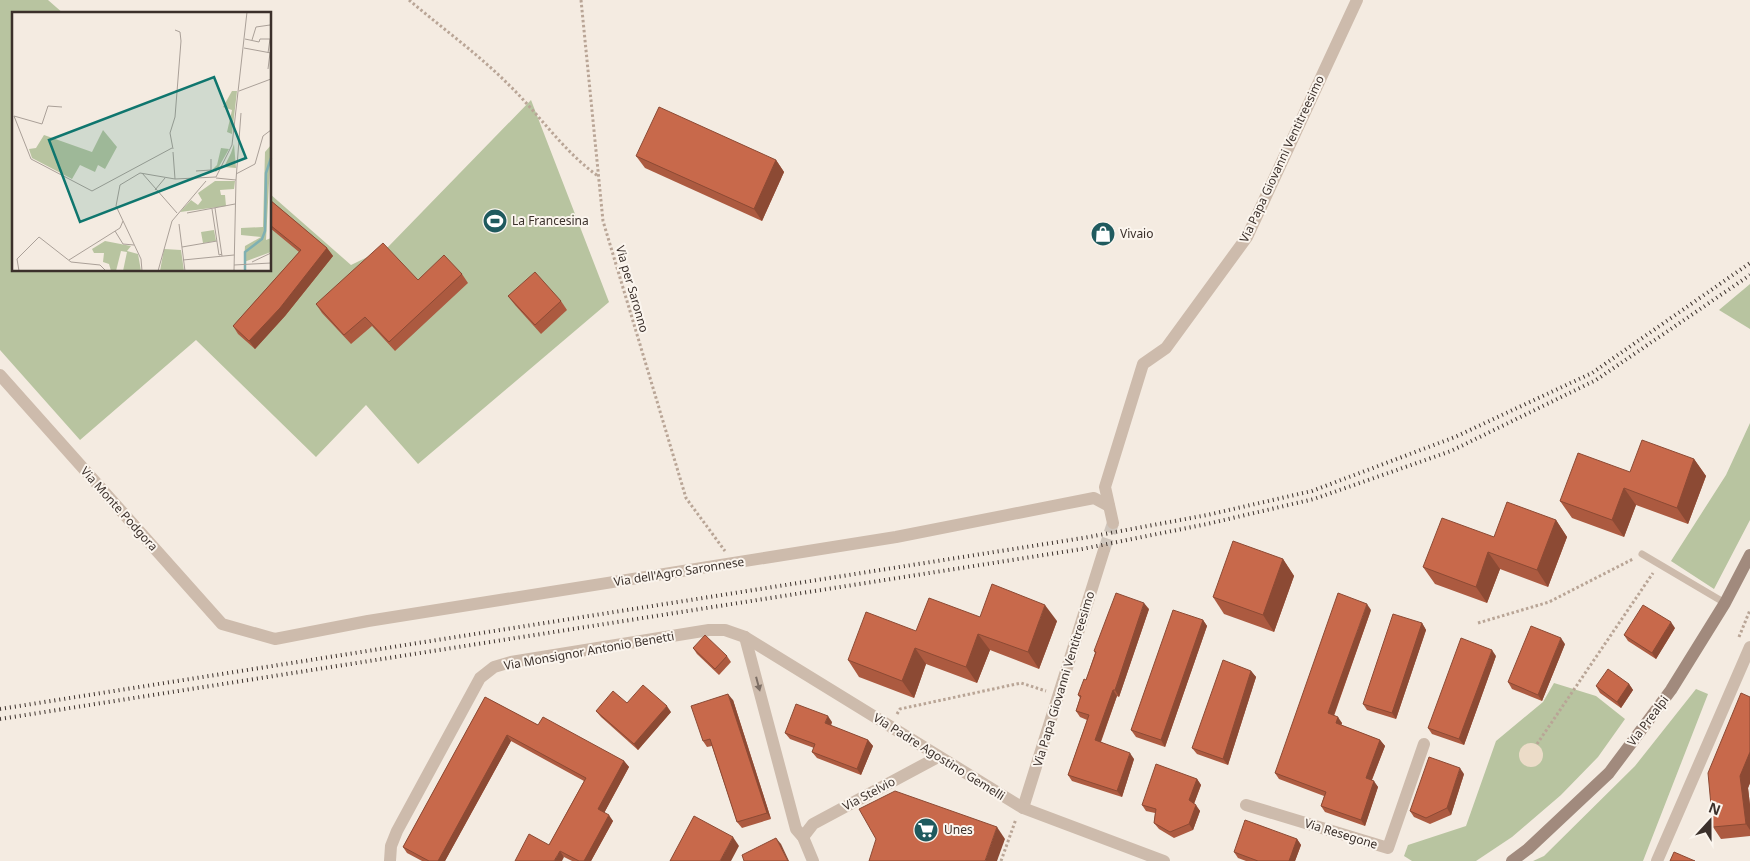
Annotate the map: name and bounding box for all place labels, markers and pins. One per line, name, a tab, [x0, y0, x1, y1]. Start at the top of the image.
sports icon: La Francesina	[482, 208, 508, 234]
place label: La Francesina	[512, 212, 589, 229]
shop icon: Vivaio	[1090, 221, 1116, 247]
place label: Vivaio	[1120, 225, 1153, 242]
supermarket icon: Unes	[913, 817, 939, 843]
place label: Unes	[944, 821, 973, 838]

